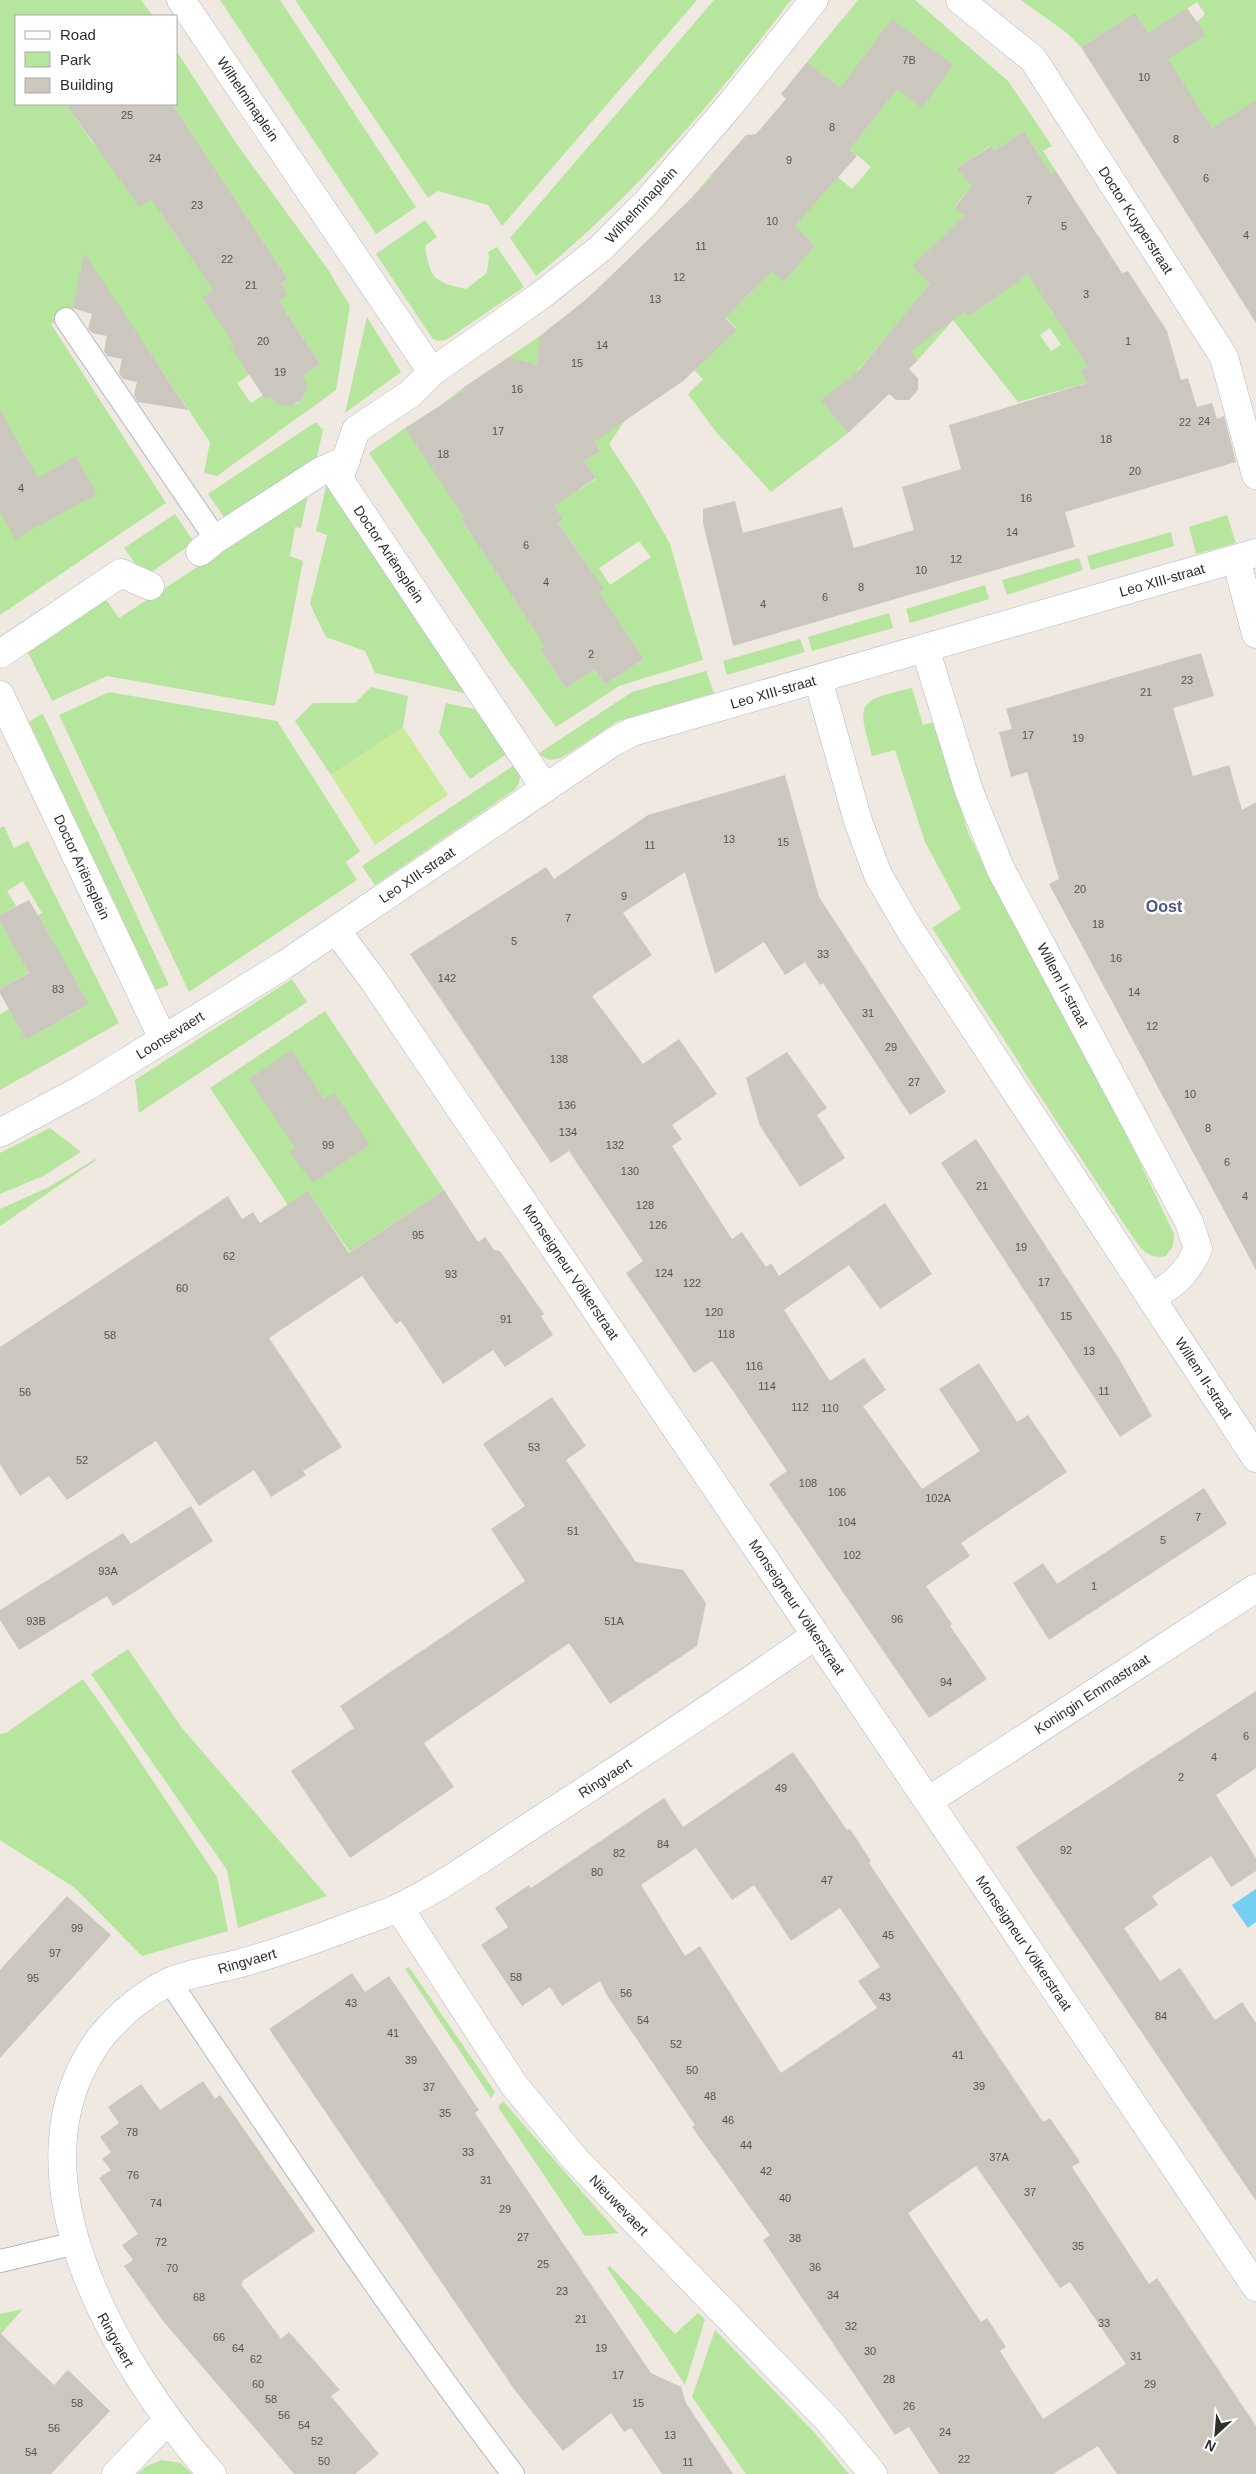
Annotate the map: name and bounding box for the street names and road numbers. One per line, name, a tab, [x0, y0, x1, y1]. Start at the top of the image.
street label: Wilhelminaplein	[214, 54, 282, 144]
street label: Doctor Kuyperstraat	[1095, 163, 1177, 277]
street label: Wilhelminaplein	[602, 164, 680, 246]
street label: Doctor Ariënsplein	[351, 502, 427, 606]
street label: Leo XIII-straat	[1118, 560, 1207, 600]
street label: Leo XIII-straat	[729, 672, 818, 712]
street label: Doctor Ariënsplein	[51, 812, 113, 922]
street label: Leo XIII-straat	[376, 844, 458, 906]
street label: Willem II-straat	[1034, 940, 1092, 1030]
street label: Loonsevaert	[133, 1008, 207, 1062]
street label: Monseigneur Völkerstraat	[520, 1201, 622, 1343]
street label: Willem II-straat	[1172, 1335, 1236, 1422]
street label: Monseigneur Völkerstraat	[746, 1536, 848, 1678]
street label: Koningin Emmastraat	[1032, 1651, 1153, 1737]
street label: Ringvaert	[576, 1755, 635, 1801]
street label: Monseigneur Völkerstraat	[973, 1872, 1075, 2014]
street label: Ringvaert	[216, 1945, 278, 1977]
street label: Nieuwevaert	[586, 2171, 652, 2239]
street label: Ringvaert	[94, 2310, 138, 2370]

